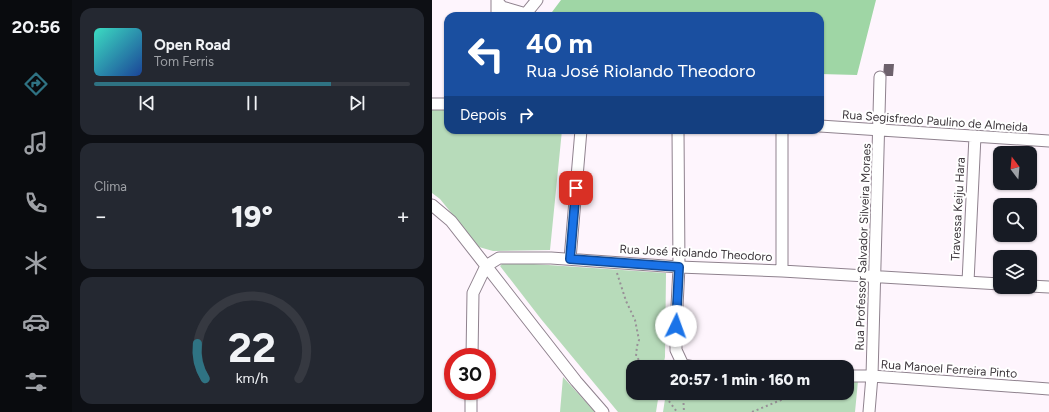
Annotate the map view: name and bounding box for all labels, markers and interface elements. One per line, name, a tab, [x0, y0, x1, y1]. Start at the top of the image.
text: 20:56	[12, 16, 60, 38]
text: 40 m	[526, 26, 593, 60]
icon: left	[460, 28, 512, 80]
text: Open Road	[154, 36, 231, 54]
text: Tom Ferris	[154, 54, 214, 69]
text: Rua José Riolando Theodoro	[526, 60, 756, 82]
icon: directions	[22, 70, 50, 98]
icon: previous	[136, 92, 158, 114]
icon: pause	[241, 92, 263, 114]
icon: next	[346, 92, 368, 114]
icon: right	[515, 104, 537, 126]
text: Depois	[460, 106, 507, 124]
street label: Rua Segisfredo Paulino de Almeida	[842, 108, 1028, 134]
icon: music	[22, 129, 50, 157]
street label: Rua Professor Salvador Silveira Moraes	[852, 143, 874, 351]
north arrow	[993, 146, 1037, 190]
map controls	[993, 146, 1037, 294]
street label: Travessa Keiju Hara	[948, 157, 968, 261]
pin	[559, 171, 593, 205]
icon: arrive	[565, 177, 587, 199]
text: Clima	[94, 179, 127, 194]
icon: phone	[22, 189, 50, 217]
text: 19°	[231, 198, 273, 235]
button: search	[993, 198, 1037, 242]
text: −	[94, 203, 108, 230]
text: +	[396, 203, 410, 230]
street label: Rua José Riolando Theodoro	[619, 242, 773, 264]
icon: climate	[22, 249, 50, 277]
button: layers	[993, 250, 1037, 294]
position arrow	[655, 305, 697, 347]
icon: car	[22, 308, 50, 336]
text: 22	[228, 321, 276, 371]
speed limit sign: 30	[444, 348, 496, 400]
street label: Rua Manoel Ferreira Pinto	[880, 357, 1018, 381]
icon: filters	[22, 368, 50, 396]
text: km/h	[236, 368, 268, 386]
text: 20:57 · 1 min · 160 m	[670, 371, 810, 389]

